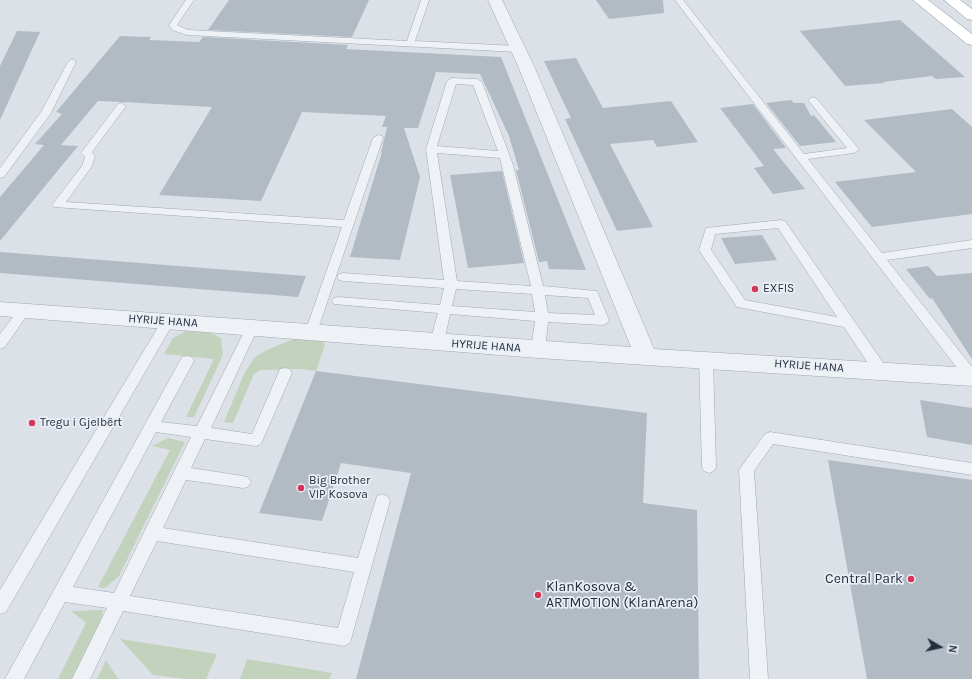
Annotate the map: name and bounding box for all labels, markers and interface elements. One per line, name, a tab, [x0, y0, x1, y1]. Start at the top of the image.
place label: EXFIS	[763, 282, 794, 296]
marker: EXFIS	[750, 284, 760, 294]
street label: HYRIJE HANA	[128, 311, 198, 331]
street label: HYRIJE HANA	[451, 336, 521, 356]
street label: HYRIJE HANA	[774, 356, 844, 376]
place label: Tregu i Gjelbërt	[40, 416, 122, 430]
marker: Tregu i Gjelbërt	[27, 418, 37, 428]
place label: Big Brother VIP Kosova	[309, 474, 370, 502]
marker: Big Brother VIP Kosova	[296, 483, 306, 493]
place label: Central Park	[825, 571, 903, 587]
marker: Central Park	[906, 574, 916, 584]
place label: KlanKosova & ARTMOTION (KlanArena)	[546, 579, 698, 612]
marker: KlanKosova & ARTMOTION (KlanArena)	[533, 590, 543, 600]
north arrow	[920, 627, 960, 667]
text: N	[945, 644, 959, 654]

